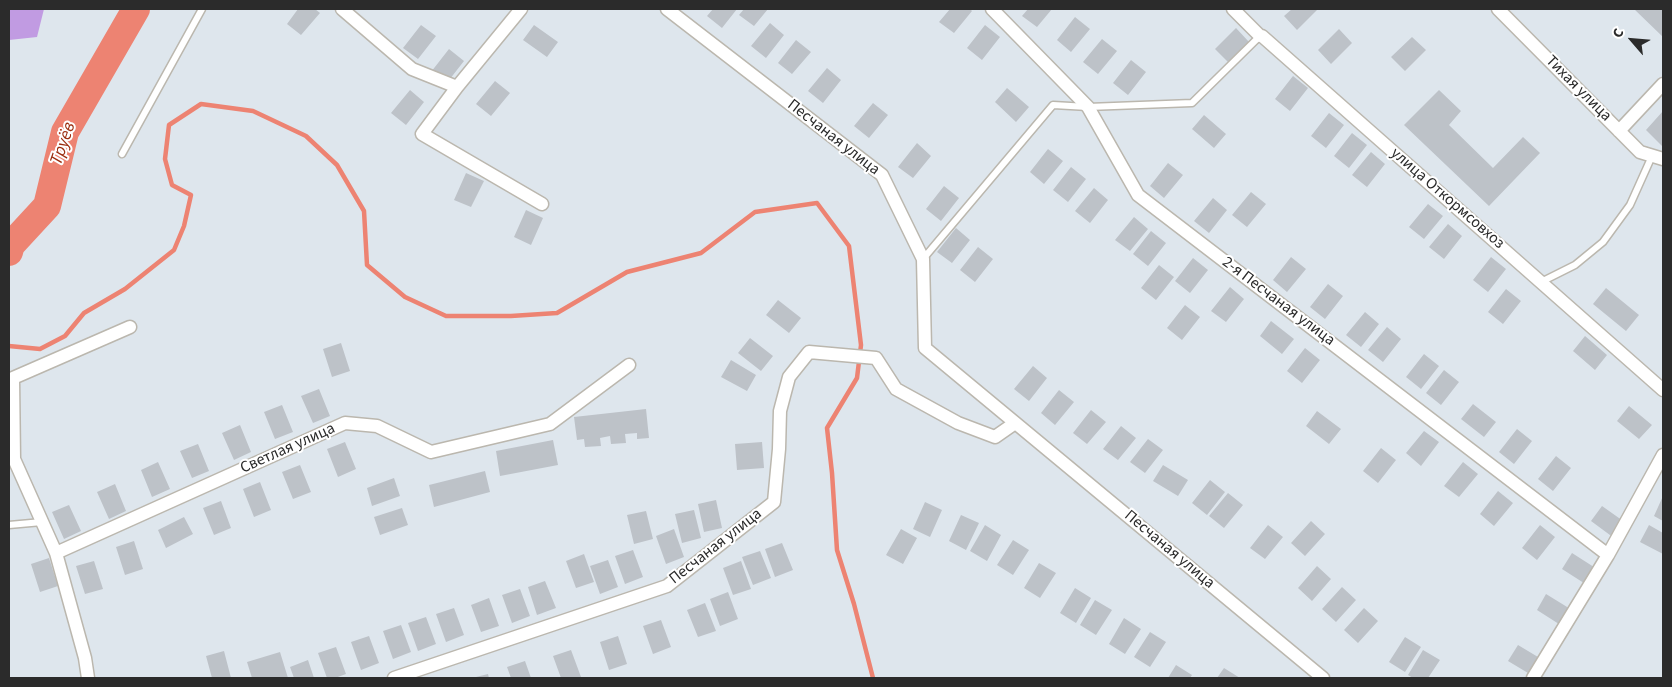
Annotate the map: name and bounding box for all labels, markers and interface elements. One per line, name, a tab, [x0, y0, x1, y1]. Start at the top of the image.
north arrow	[1607, 15, 1657, 65]
text: С	[1608, 25, 1629, 41]
street label: Тихая улица	[1541, 52, 1615, 126]
street label: Песчаная улица	[783, 96, 883, 180]
water label: Труёв	[47, 120, 81, 168]
street label: улица Откормсовхоз	[1386, 144, 1508, 254]
street label: 2-я Песчаная улица	[1218, 253, 1338, 351]
street label: Светлая улица	[238, 420, 338, 478]
street label: Песчаная улица	[666, 505, 766, 589]
street label: Песчаная улица	[1120, 507, 1218, 593]

